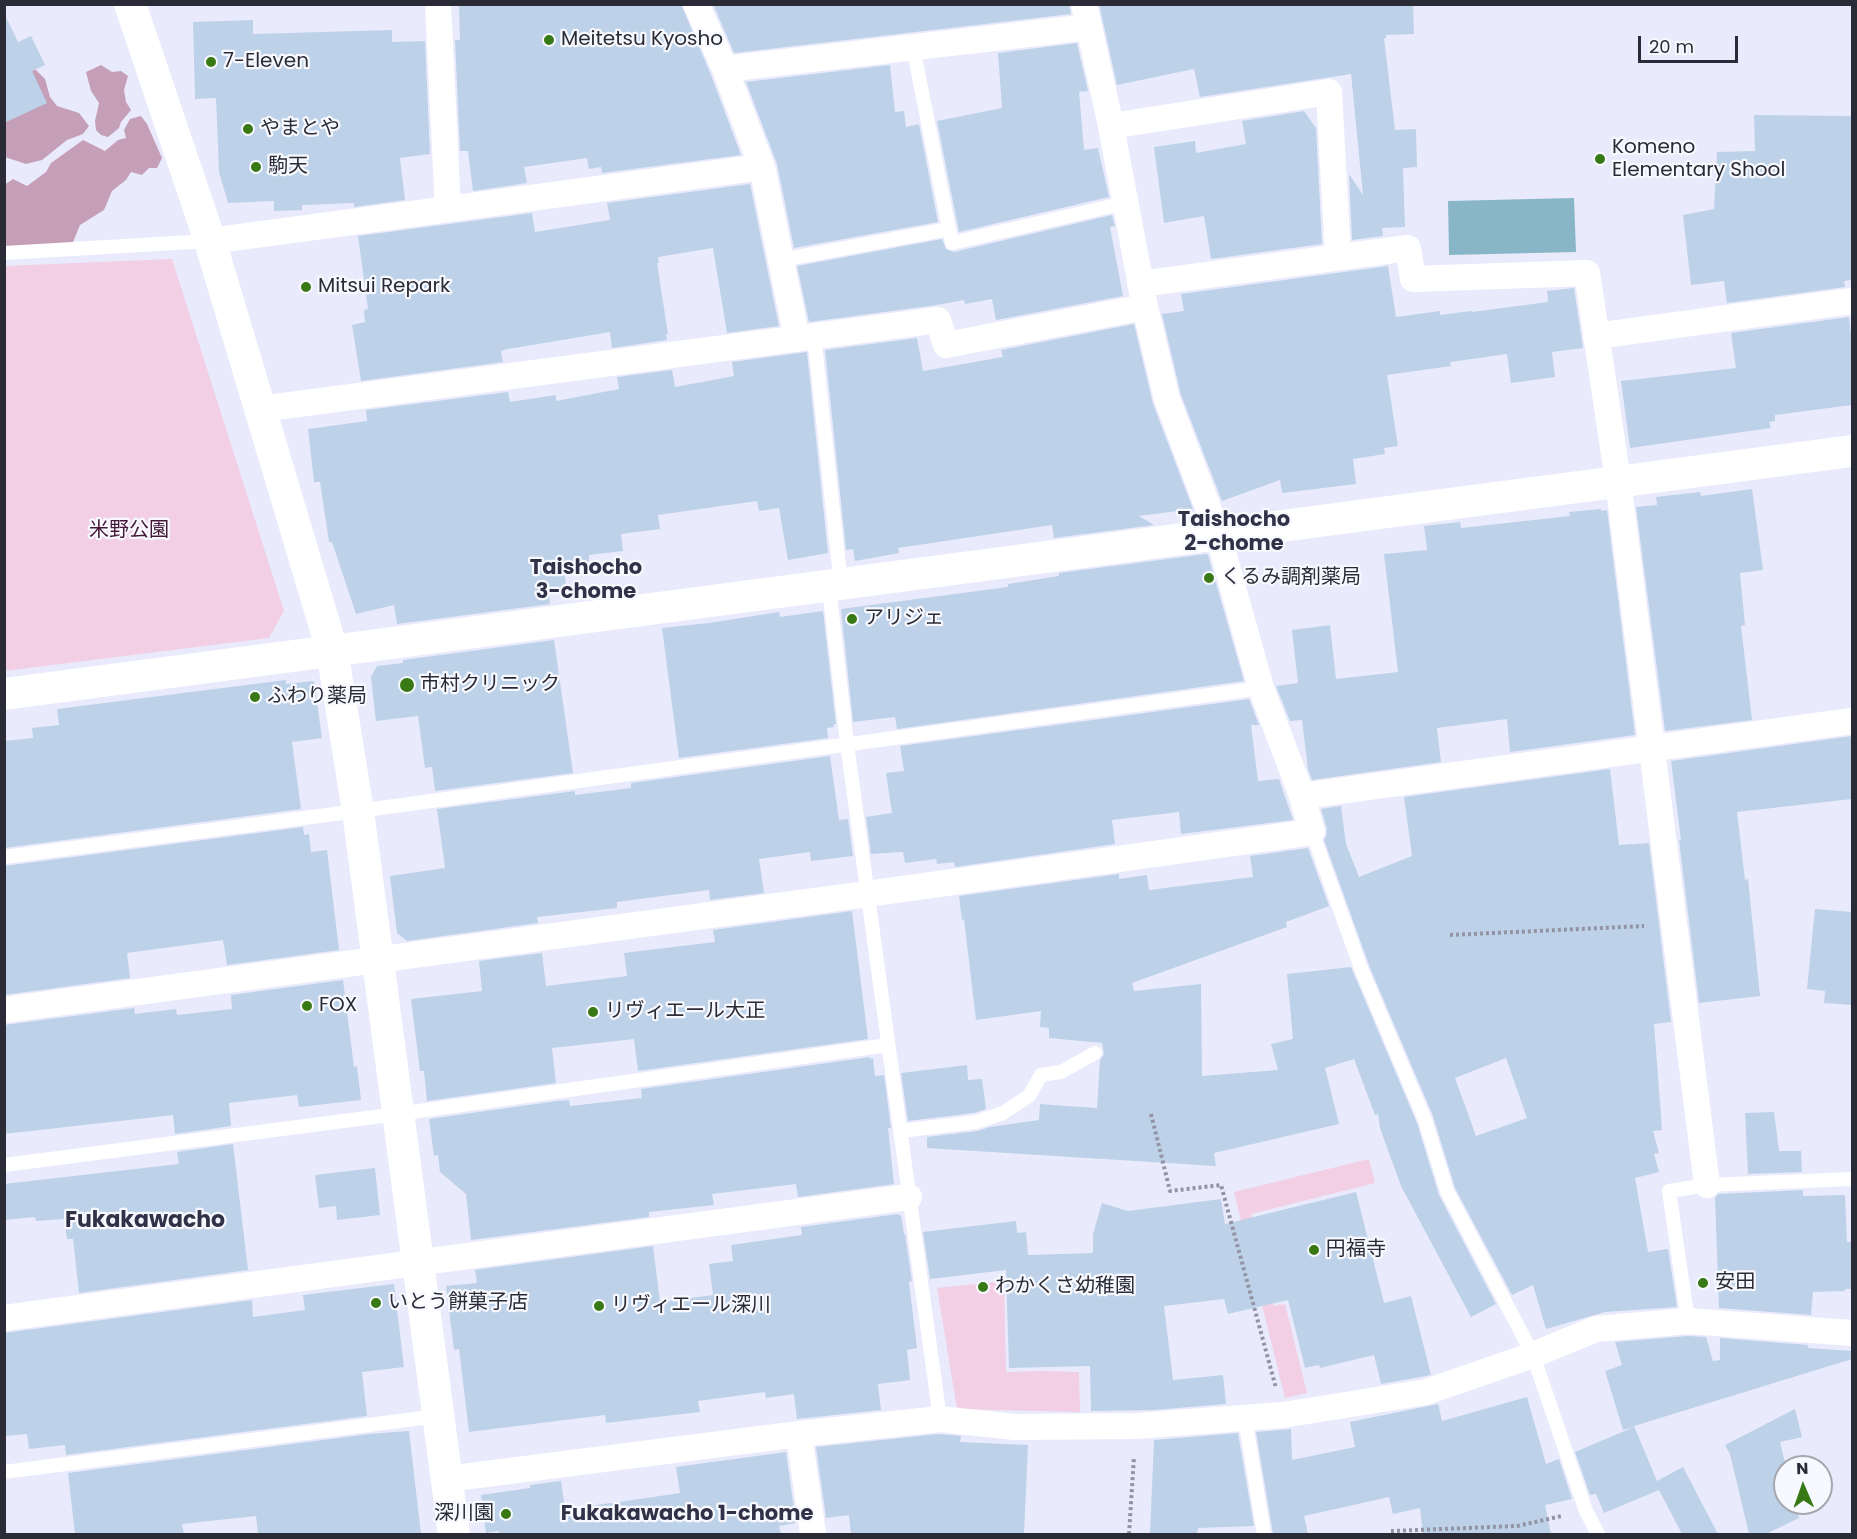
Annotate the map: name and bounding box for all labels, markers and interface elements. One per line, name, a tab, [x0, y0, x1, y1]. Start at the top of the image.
scale bar	[1641, 24, 1742, 62]
place label: Meitetsu Kyosho	[561, 28, 723, 52]
marker: Meitetsu Kyosho	[542, 33, 556, 47]
text: 20 m	[1649, 34, 1694, 59]
place label: 7-Eleven	[223, 50, 309, 74]
marker: 7-Eleven	[204, 55, 218, 69]
place label: やまとや	[260, 117, 340, 141]
marker: やまとや	[241, 122, 255, 136]
place label: Komeno Elementary Shool	[1612, 136, 1785, 183]
marker: Komeno Elementary Shool	[1593, 152, 1607, 166]
place label: 駒天	[268, 155, 308, 179]
marker: 駒天	[249, 160, 263, 174]
place label: Mitsui Repark	[318, 275, 450, 299]
marker: Mitsui Repark	[299, 280, 313, 294]
district label: Taishocho 2-chome	[1178, 508, 1290, 558]
park label: 米野公園	[89, 519, 169, 543]
district label: Taishocho 3-chome	[530, 556, 642, 606]
place label: くるみ調剤薬局	[1221, 566, 1361, 590]
marker: くるみ調剤薬局	[1202, 571, 1216, 585]
place label: アリジェ	[864, 607, 944, 631]
marker: アリジェ	[845, 612, 859, 626]
place label: 市村クリニック	[420, 673, 560, 697]
marker: 市村クリニック	[398, 676, 416, 694]
place label: ふわり薬局	[267, 685, 367, 709]
marker: ふわり薬局	[248, 690, 262, 704]
place label: FOX	[319, 994, 357, 1018]
marker: FOX	[300, 999, 314, 1013]
place label: リヴィエール大正	[605, 1000, 765, 1024]
marker: リヴィエール大正	[586, 1005, 600, 1019]
district label: Fukakawacho	[65, 1208, 225, 1234]
place label: 円福寺	[1326, 1238, 1386, 1262]
marker: 円福寺	[1307, 1243, 1321, 1257]
place label: 安田	[1715, 1271, 1755, 1295]
place label: わかくさ幼稚園	[995, 1275, 1135, 1299]
marker: 安田	[1696, 1276, 1710, 1290]
marker: わかくさ幼稚園	[976, 1280, 990, 1294]
place label: いとう餅菓子店	[388, 1291, 528, 1315]
place label: リヴィエール深川	[611, 1294, 771, 1318]
marker: いとう餅菓子店	[369, 1296, 383, 1310]
marker: リヴィエール深川	[592, 1299, 606, 1313]
north arrow	[1773, 1455, 1833, 1515]
text: N	[1796, 1457, 1809, 1480]
place label: 深川園	[434, 1502, 494, 1526]
district label: Fukakawacho 1-chome	[561, 1502, 813, 1528]
marker: 深川園	[499, 1507, 513, 1521]

